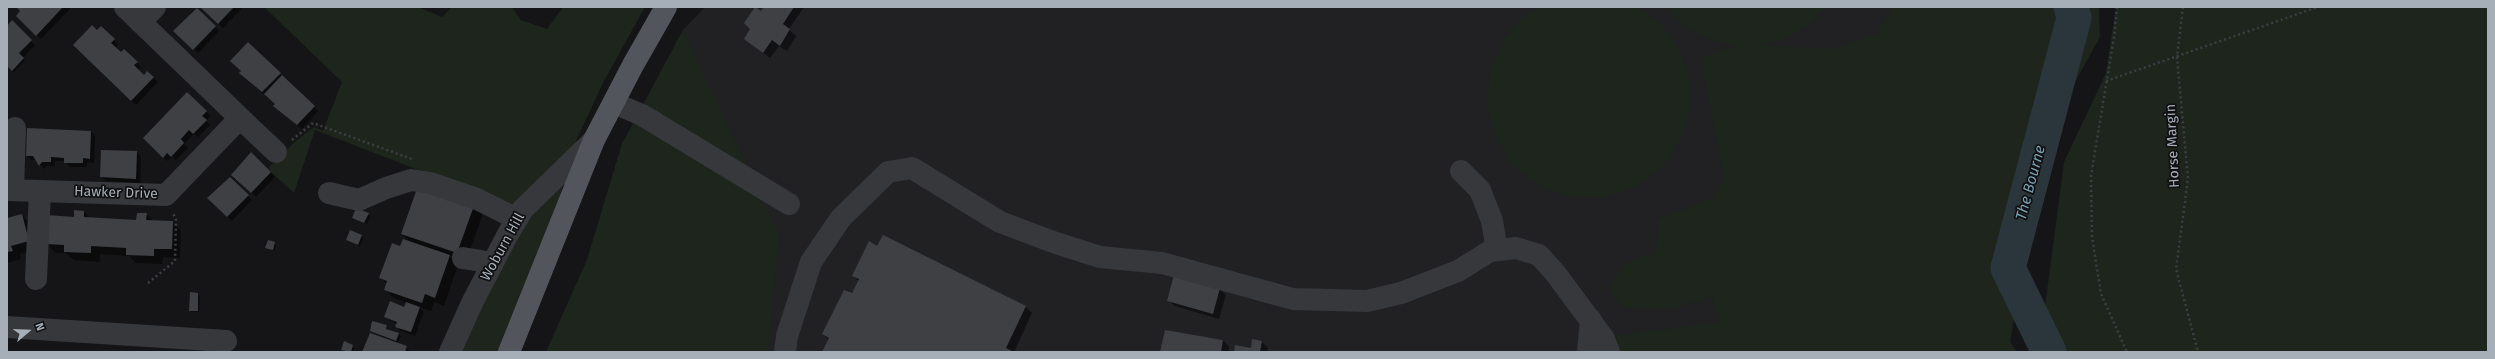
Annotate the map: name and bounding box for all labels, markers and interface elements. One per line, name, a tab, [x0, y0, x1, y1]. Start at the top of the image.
street label: Horse Margin	[2162, 104, 2184, 188]
water label: The Bourne	[2012, 144, 2050, 222]
street label: Hawker Drive	[74, 183, 158, 203]
street label: Woburn Hill	[477, 210, 529, 284]
north arrow	[8, 311, 48, 351]
text: N	[32, 321, 47, 332]

